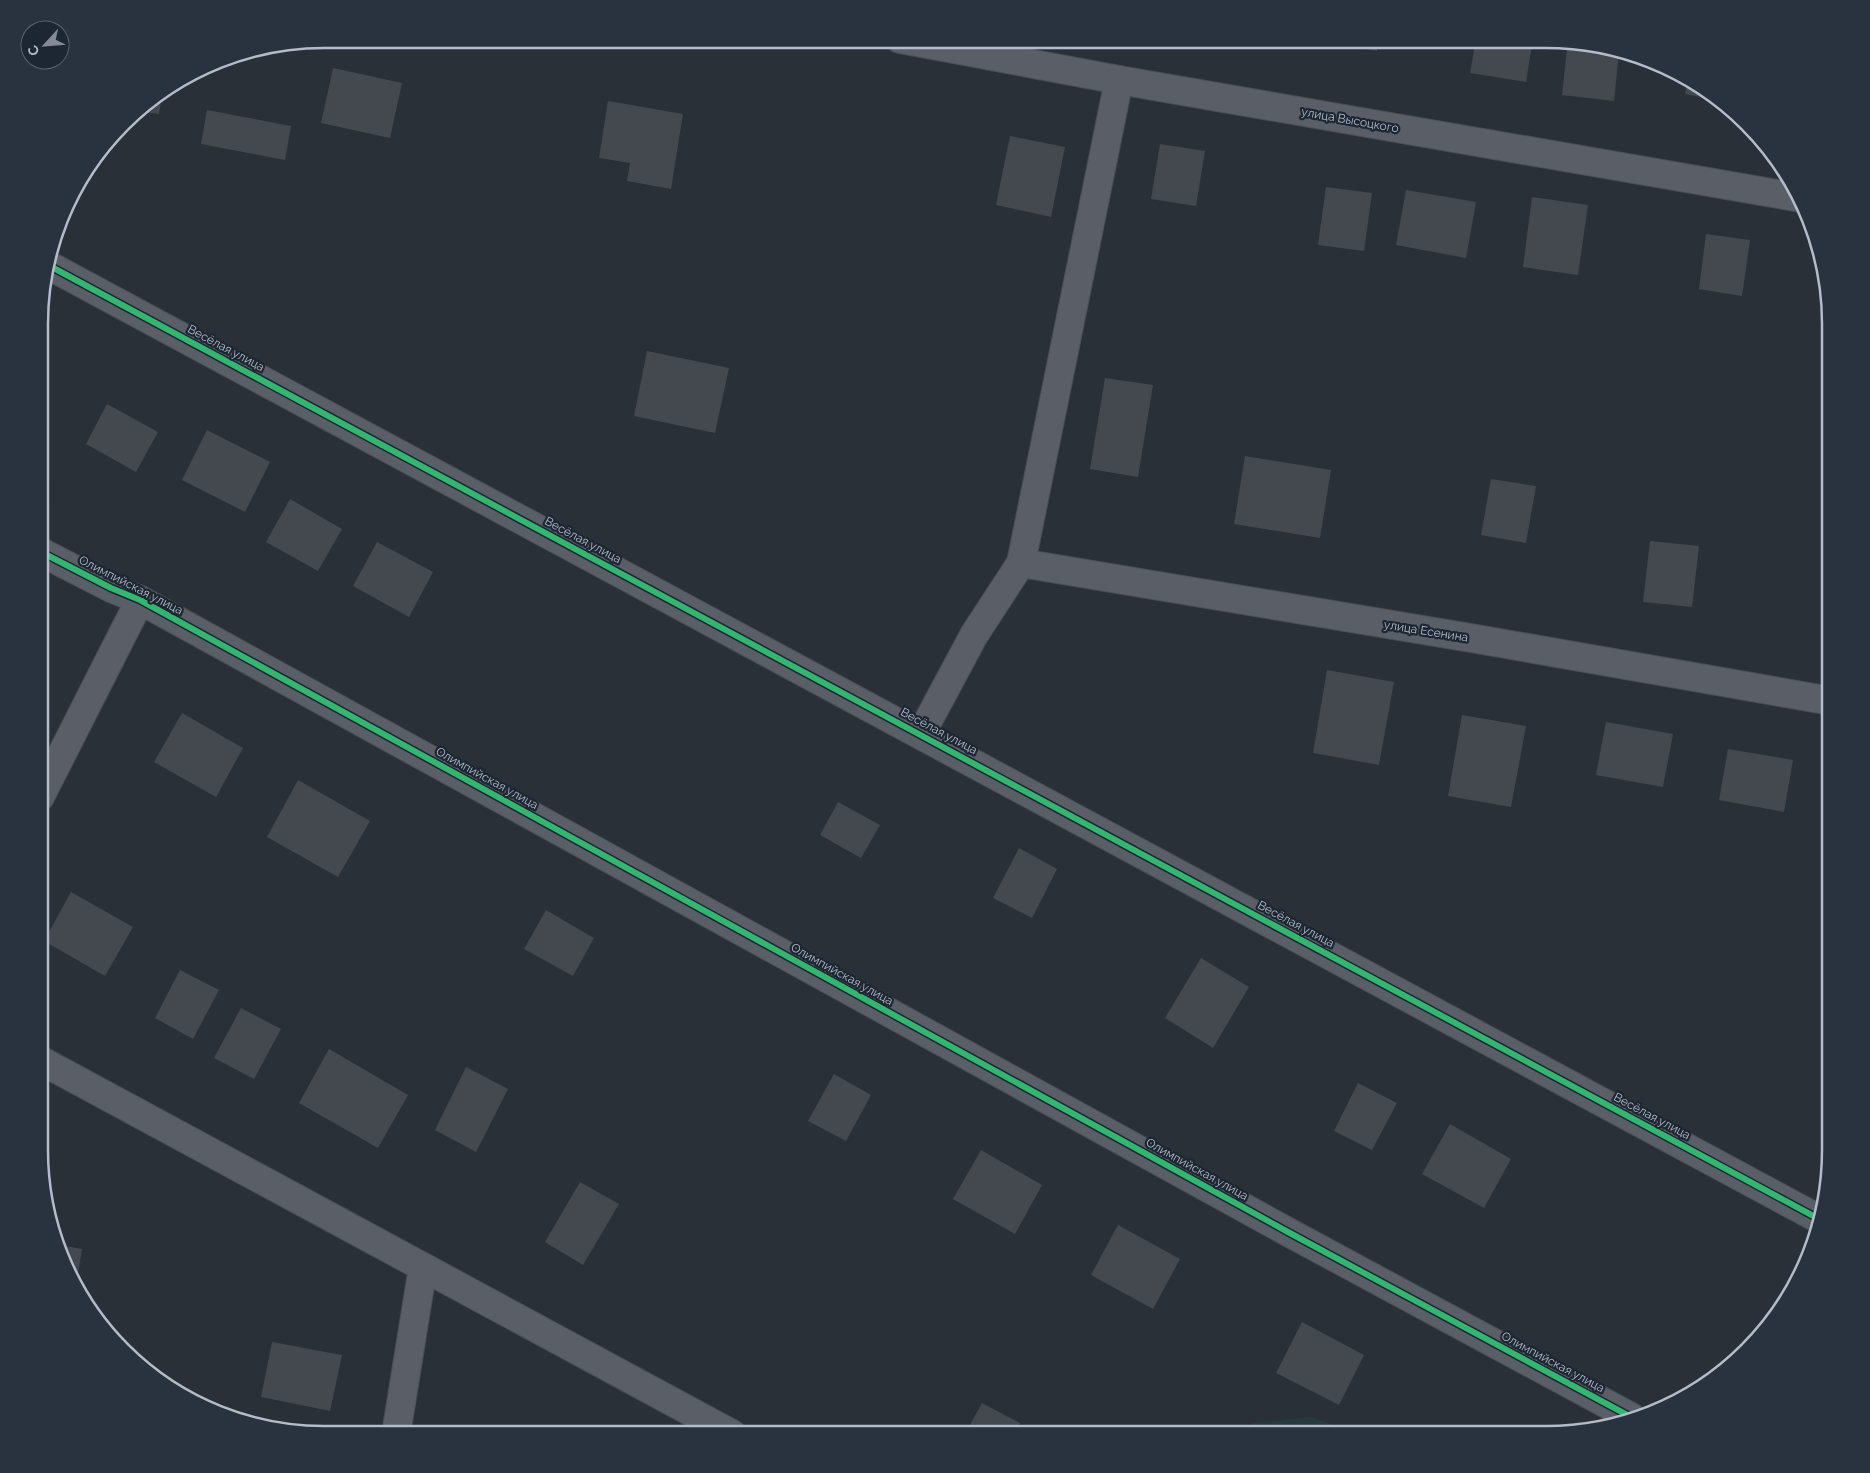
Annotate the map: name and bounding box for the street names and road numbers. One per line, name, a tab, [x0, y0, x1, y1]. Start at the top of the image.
street label: улица Высоцкого	[1300, 105, 1400, 135]
street label: Весёлая улица	[185, 322, 267, 374]
street label: Весёлая улица	[542, 514, 624, 566]
street label: Олимпийская улица	[77, 553, 185, 617]
street label: улица Есенина	[1383, 617, 1469, 645]
street label: Весёлая улица	[898, 705, 980, 757]
street label: Олимпийская улица	[433, 744, 541, 812]
street label: Весёлая улица	[1255, 898, 1337, 950]
street label: Олимпийская улица	[788, 940, 896, 1008]
street label: Весёлая улица	[1611, 1090, 1693, 1142]
street label: Олимпийская улица	[1143, 1135, 1251, 1203]
street label: Олимпийская улица	[1499, 1329, 1607, 1395]

